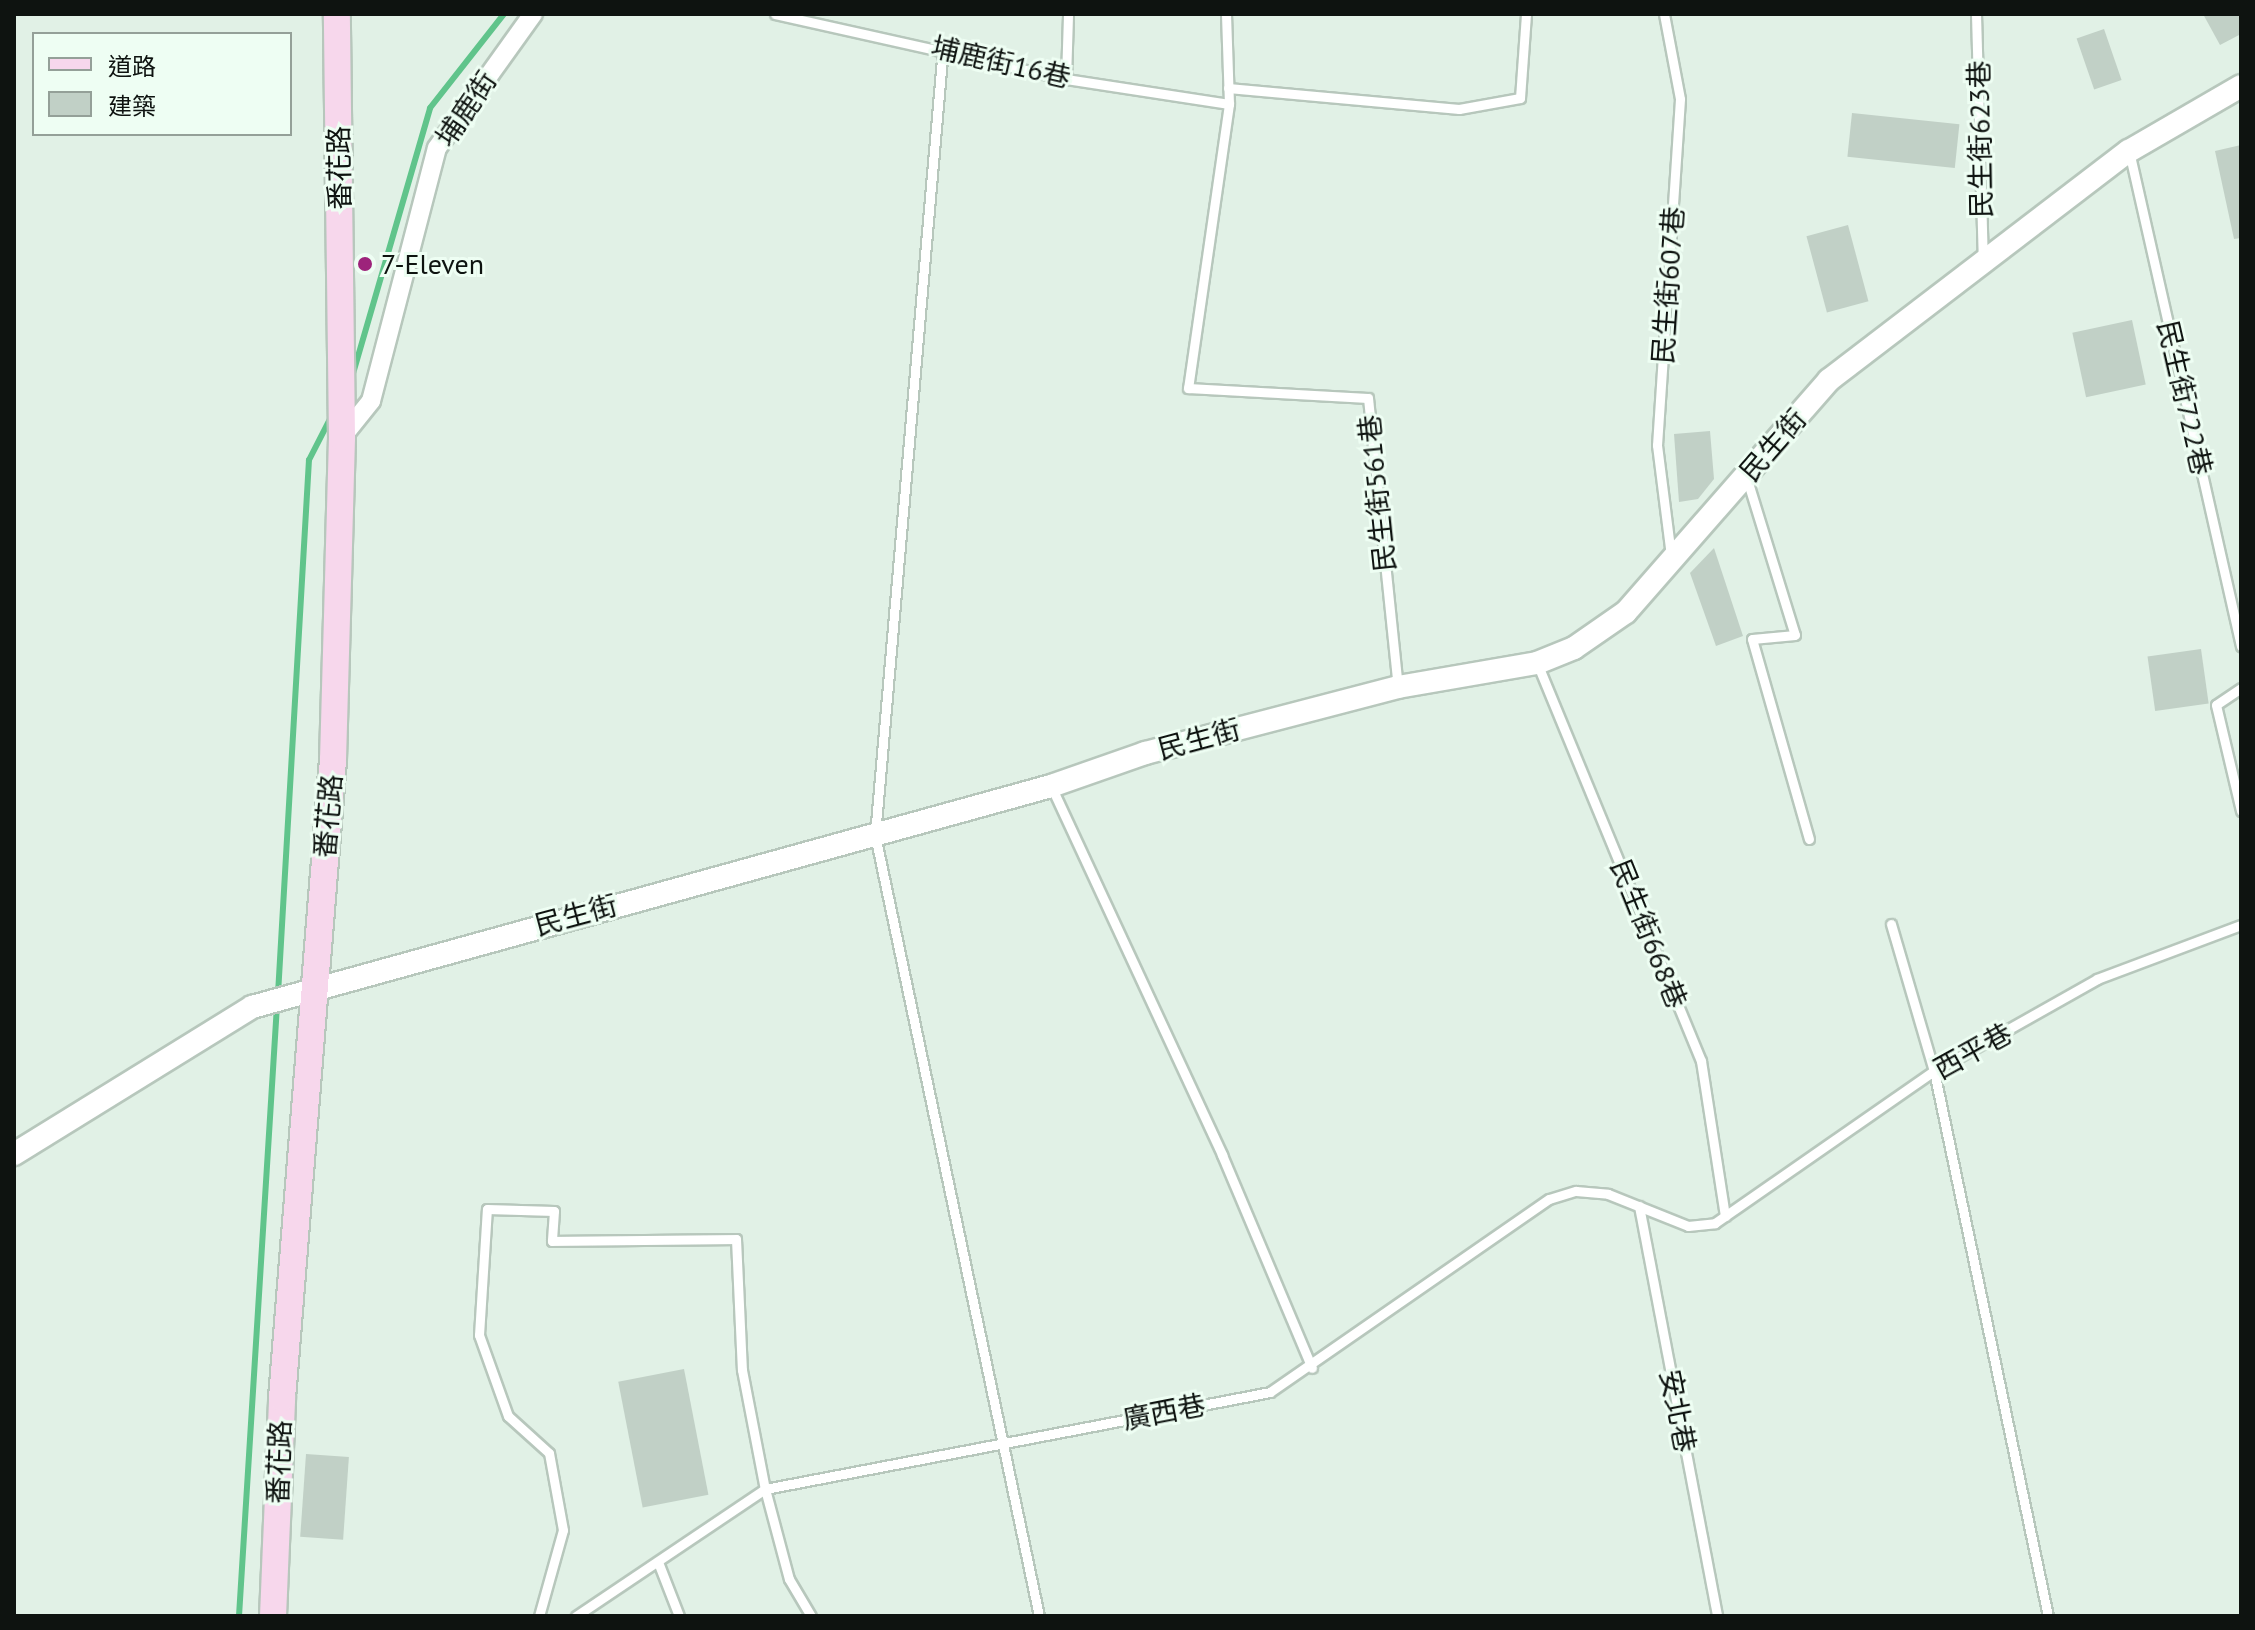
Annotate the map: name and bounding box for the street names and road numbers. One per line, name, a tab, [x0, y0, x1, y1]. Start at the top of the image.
street label: 埔鹿街16巷	[928, 30, 1074, 94]
street label: 民生街623巷	[1962, 60, 1998, 218]
street label: 埔鹿街	[429, 65, 503, 153]
street label: 番花路	[321, 126, 357, 210]
street label: 民生街607巷	[1646, 205, 1690, 365]
street label: 民生街722巷	[2151, 317, 2219, 479]
street label: 民生街	[1733, 402, 1813, 488]
street label: 民生街561巷	[1352, 413, 1402, 573]
street label: 民生街	[1154, 712, 1244, 766]
street label: 番花路	[308, 773, 348, 859]
street label: 民生街668巷	[1604, 855, 1694, 1013]
street label: 民生街	[531, 888, 621, 942]
street label: 西平巷	[1928, 1016, 2018, 1086]
street label: 安北巷	[1653, 1367, 1703, 1455]
street label: 廣西巷	[1120, 1387, 1208, 1437]
street label: 番花路	[261, 1419, 297, 1505]

